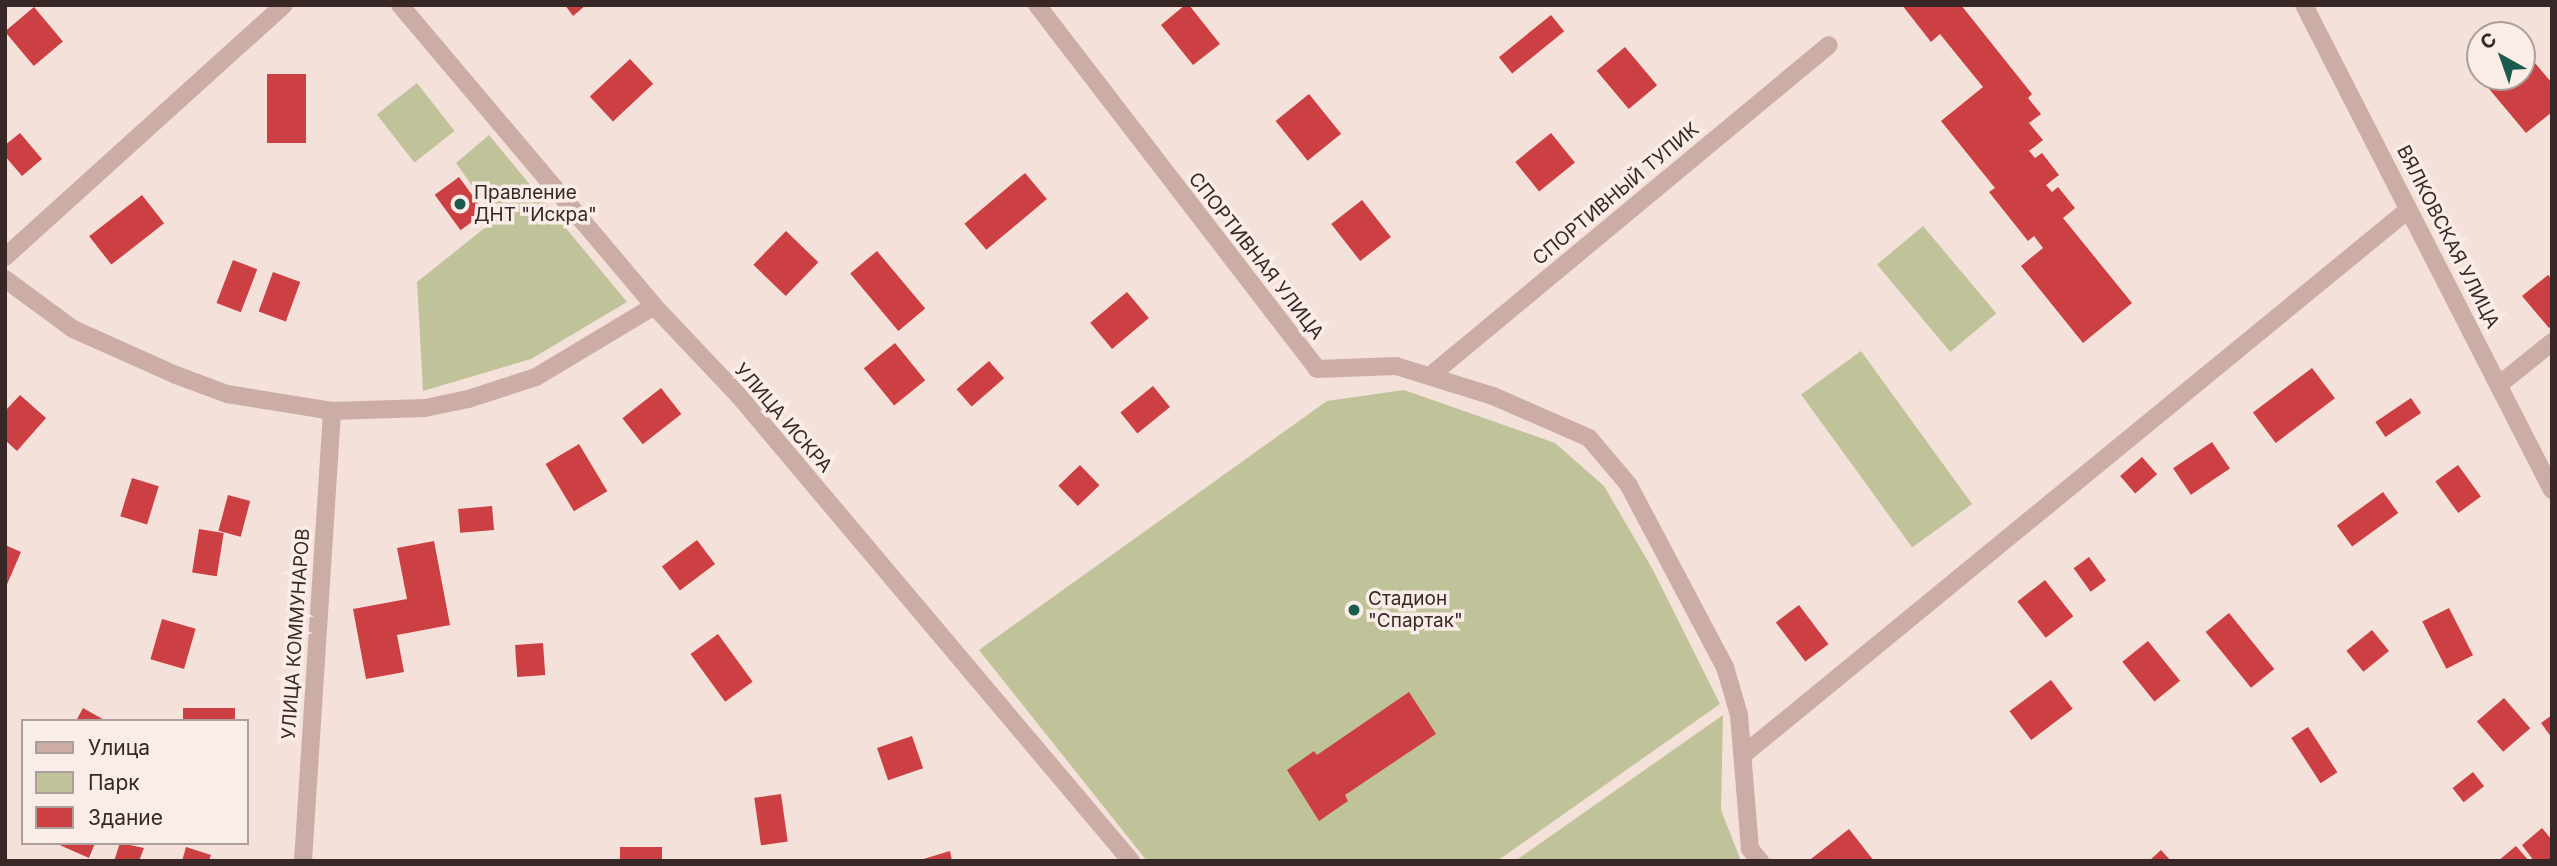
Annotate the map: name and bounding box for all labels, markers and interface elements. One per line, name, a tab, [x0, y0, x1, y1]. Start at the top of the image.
north arrow	[2466, 21, 2536, 91]
text: С	[2476, 28, 2501, 54]
street label: СПОРТИВНЫЙ ТУПИК	[1528, 118, 1704, 270]
street label: ВЯЛКОВСКАЯ УЛИЦА	[2392, 142, 2504, 332]
street label: СПОРТИВНАЯ УЛИЦА	[1184, 168, 1328, 344]
place label: Правление ДНТ "Искра"	[474, 182, 597, 226]
marker: Правление ДНТ "Искра"	[452, 196, 468, 212]
street label: УЛИЦА ИСКРА	[729, 359, 837, 477]
street label: УЛИЦА КОММУНАРОВ	[277, 528, 315, 740]
place label: Стадион "Спартак"	[1368, 588, 1463, 632]
marker: Стадион "Спартак"	[1346, 602, 1362, 618]
legend	[21, 719, 248, 845]
text: Улица	[88, 735, 150, 760]
text: Парк	[88, 770, 140, 795]
text: Здание	[88, 805, 163, 830]

